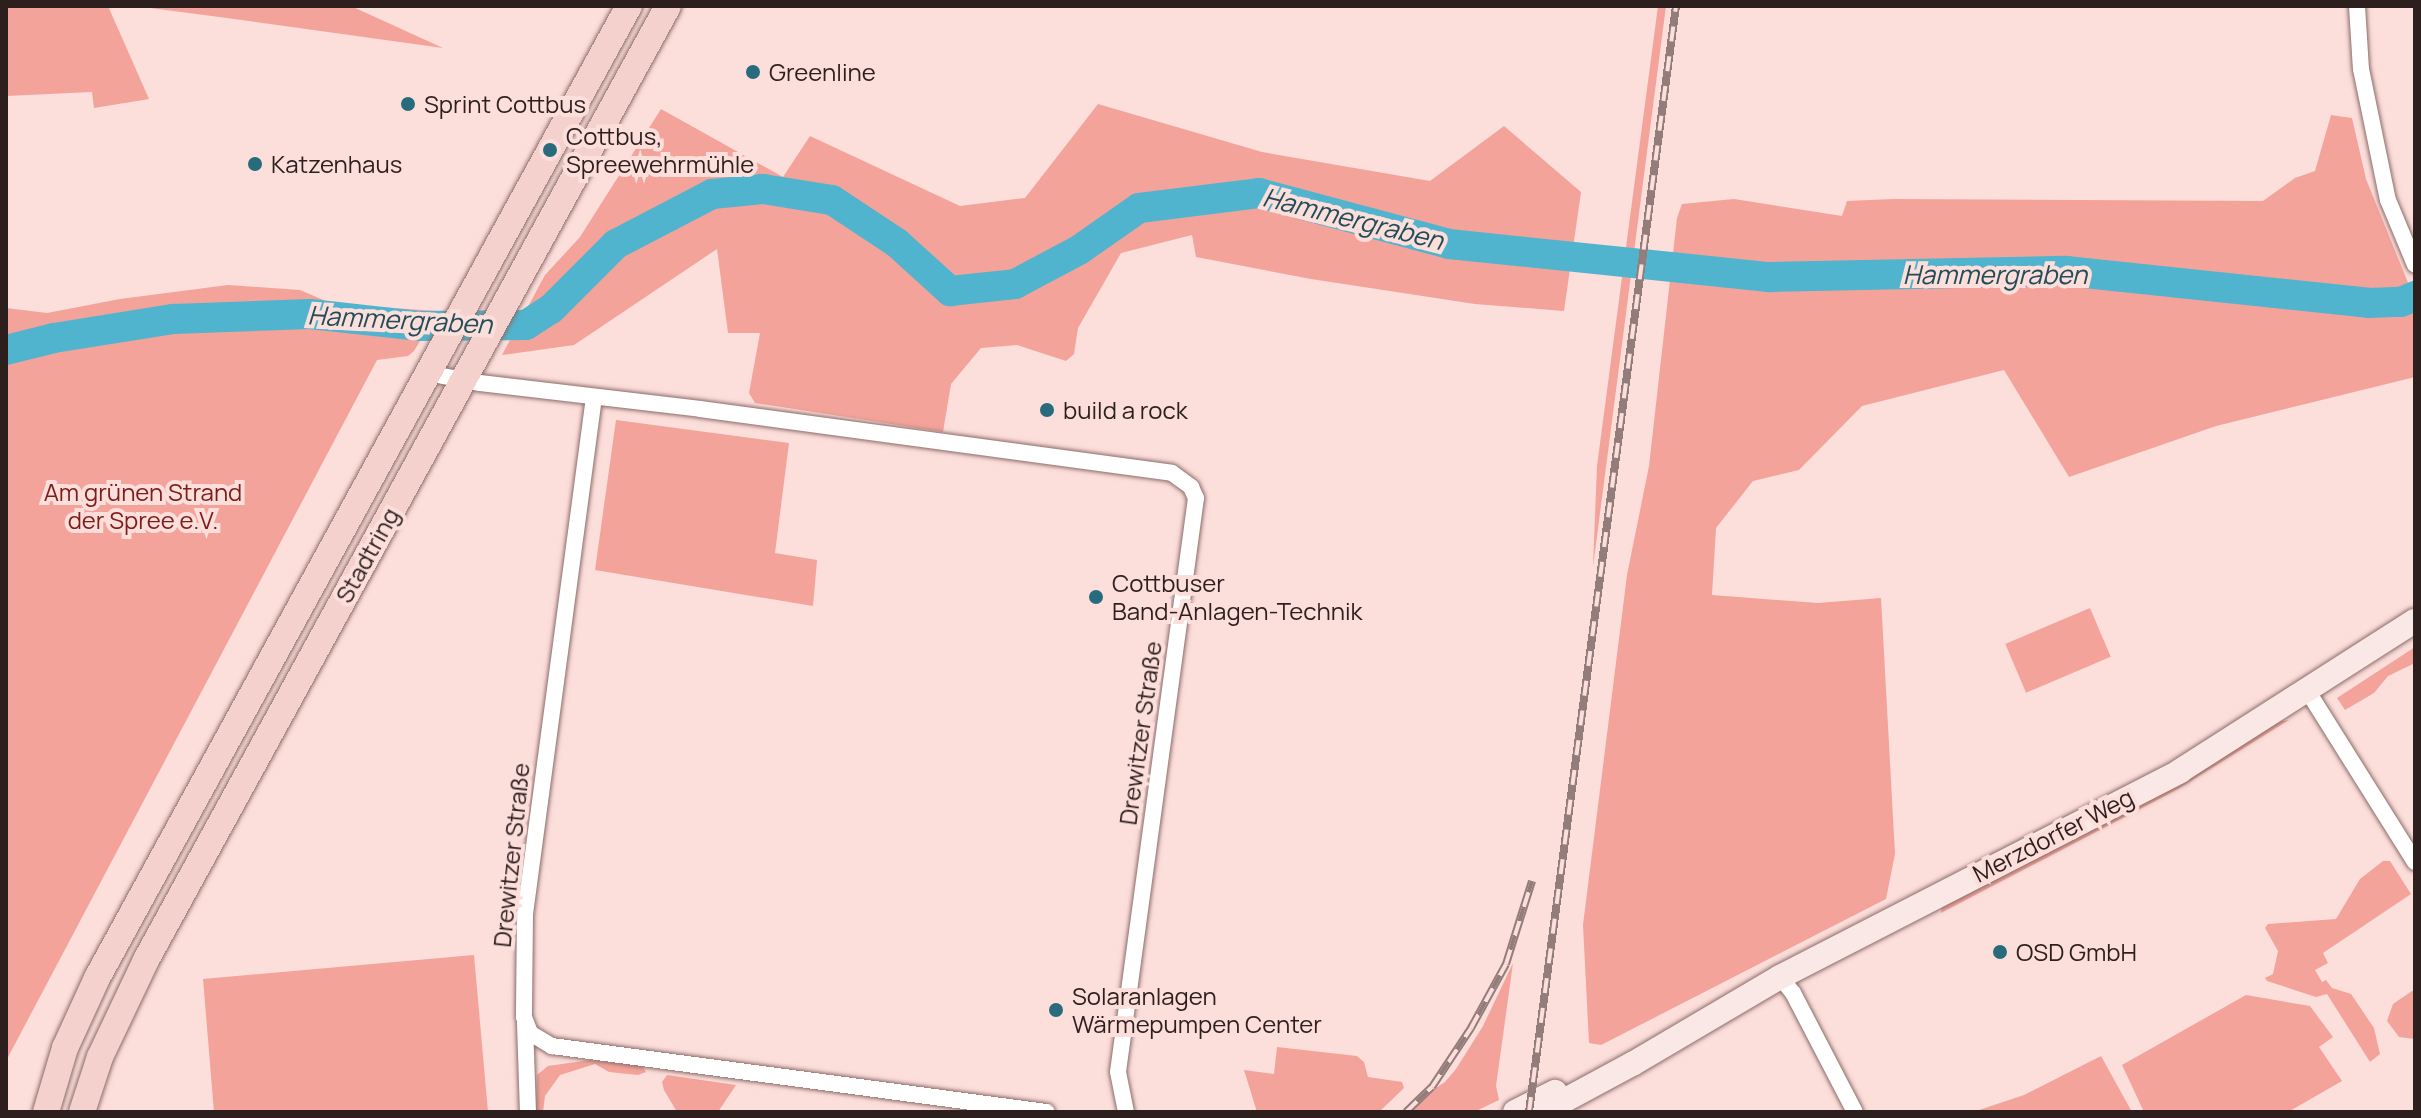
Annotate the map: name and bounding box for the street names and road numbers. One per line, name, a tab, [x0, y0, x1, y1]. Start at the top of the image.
street label: Stadtring	[329, 502, 405, 608]
street label: Drewitzer Straße	[1113, 639, 1167, 827]
street label: Drewitzer Straße	[487, 761, 535, 949]
street label: Merzdorfer Weg	[1968, 782, 2138, 888]

